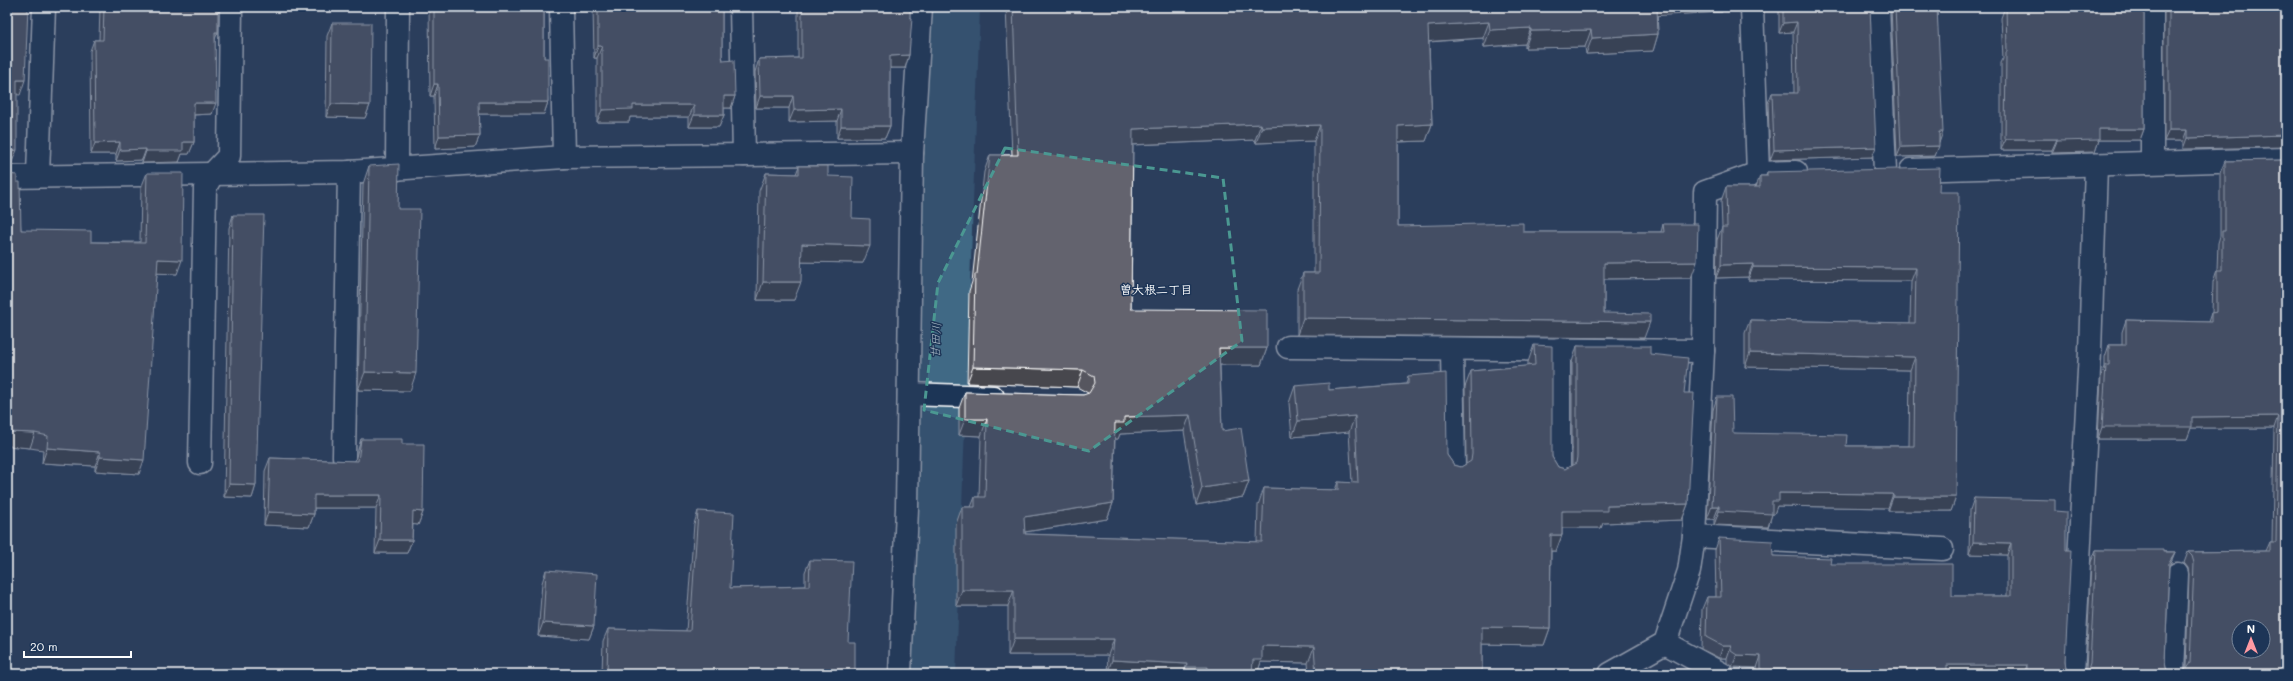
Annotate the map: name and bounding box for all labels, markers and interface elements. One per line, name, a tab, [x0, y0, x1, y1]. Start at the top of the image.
district label: 曽大根二丁目	[1120, 281, 1192, 297]
water label: 甘田川	[926, 322, 944, 358]
north arrow	[2231, 619, 2271, 659]
text: N	[2247, 621, 2255, 636]
scale bar	[24, 633, 131, 659]
text: 20 m	[30, 638, 58, 654]

